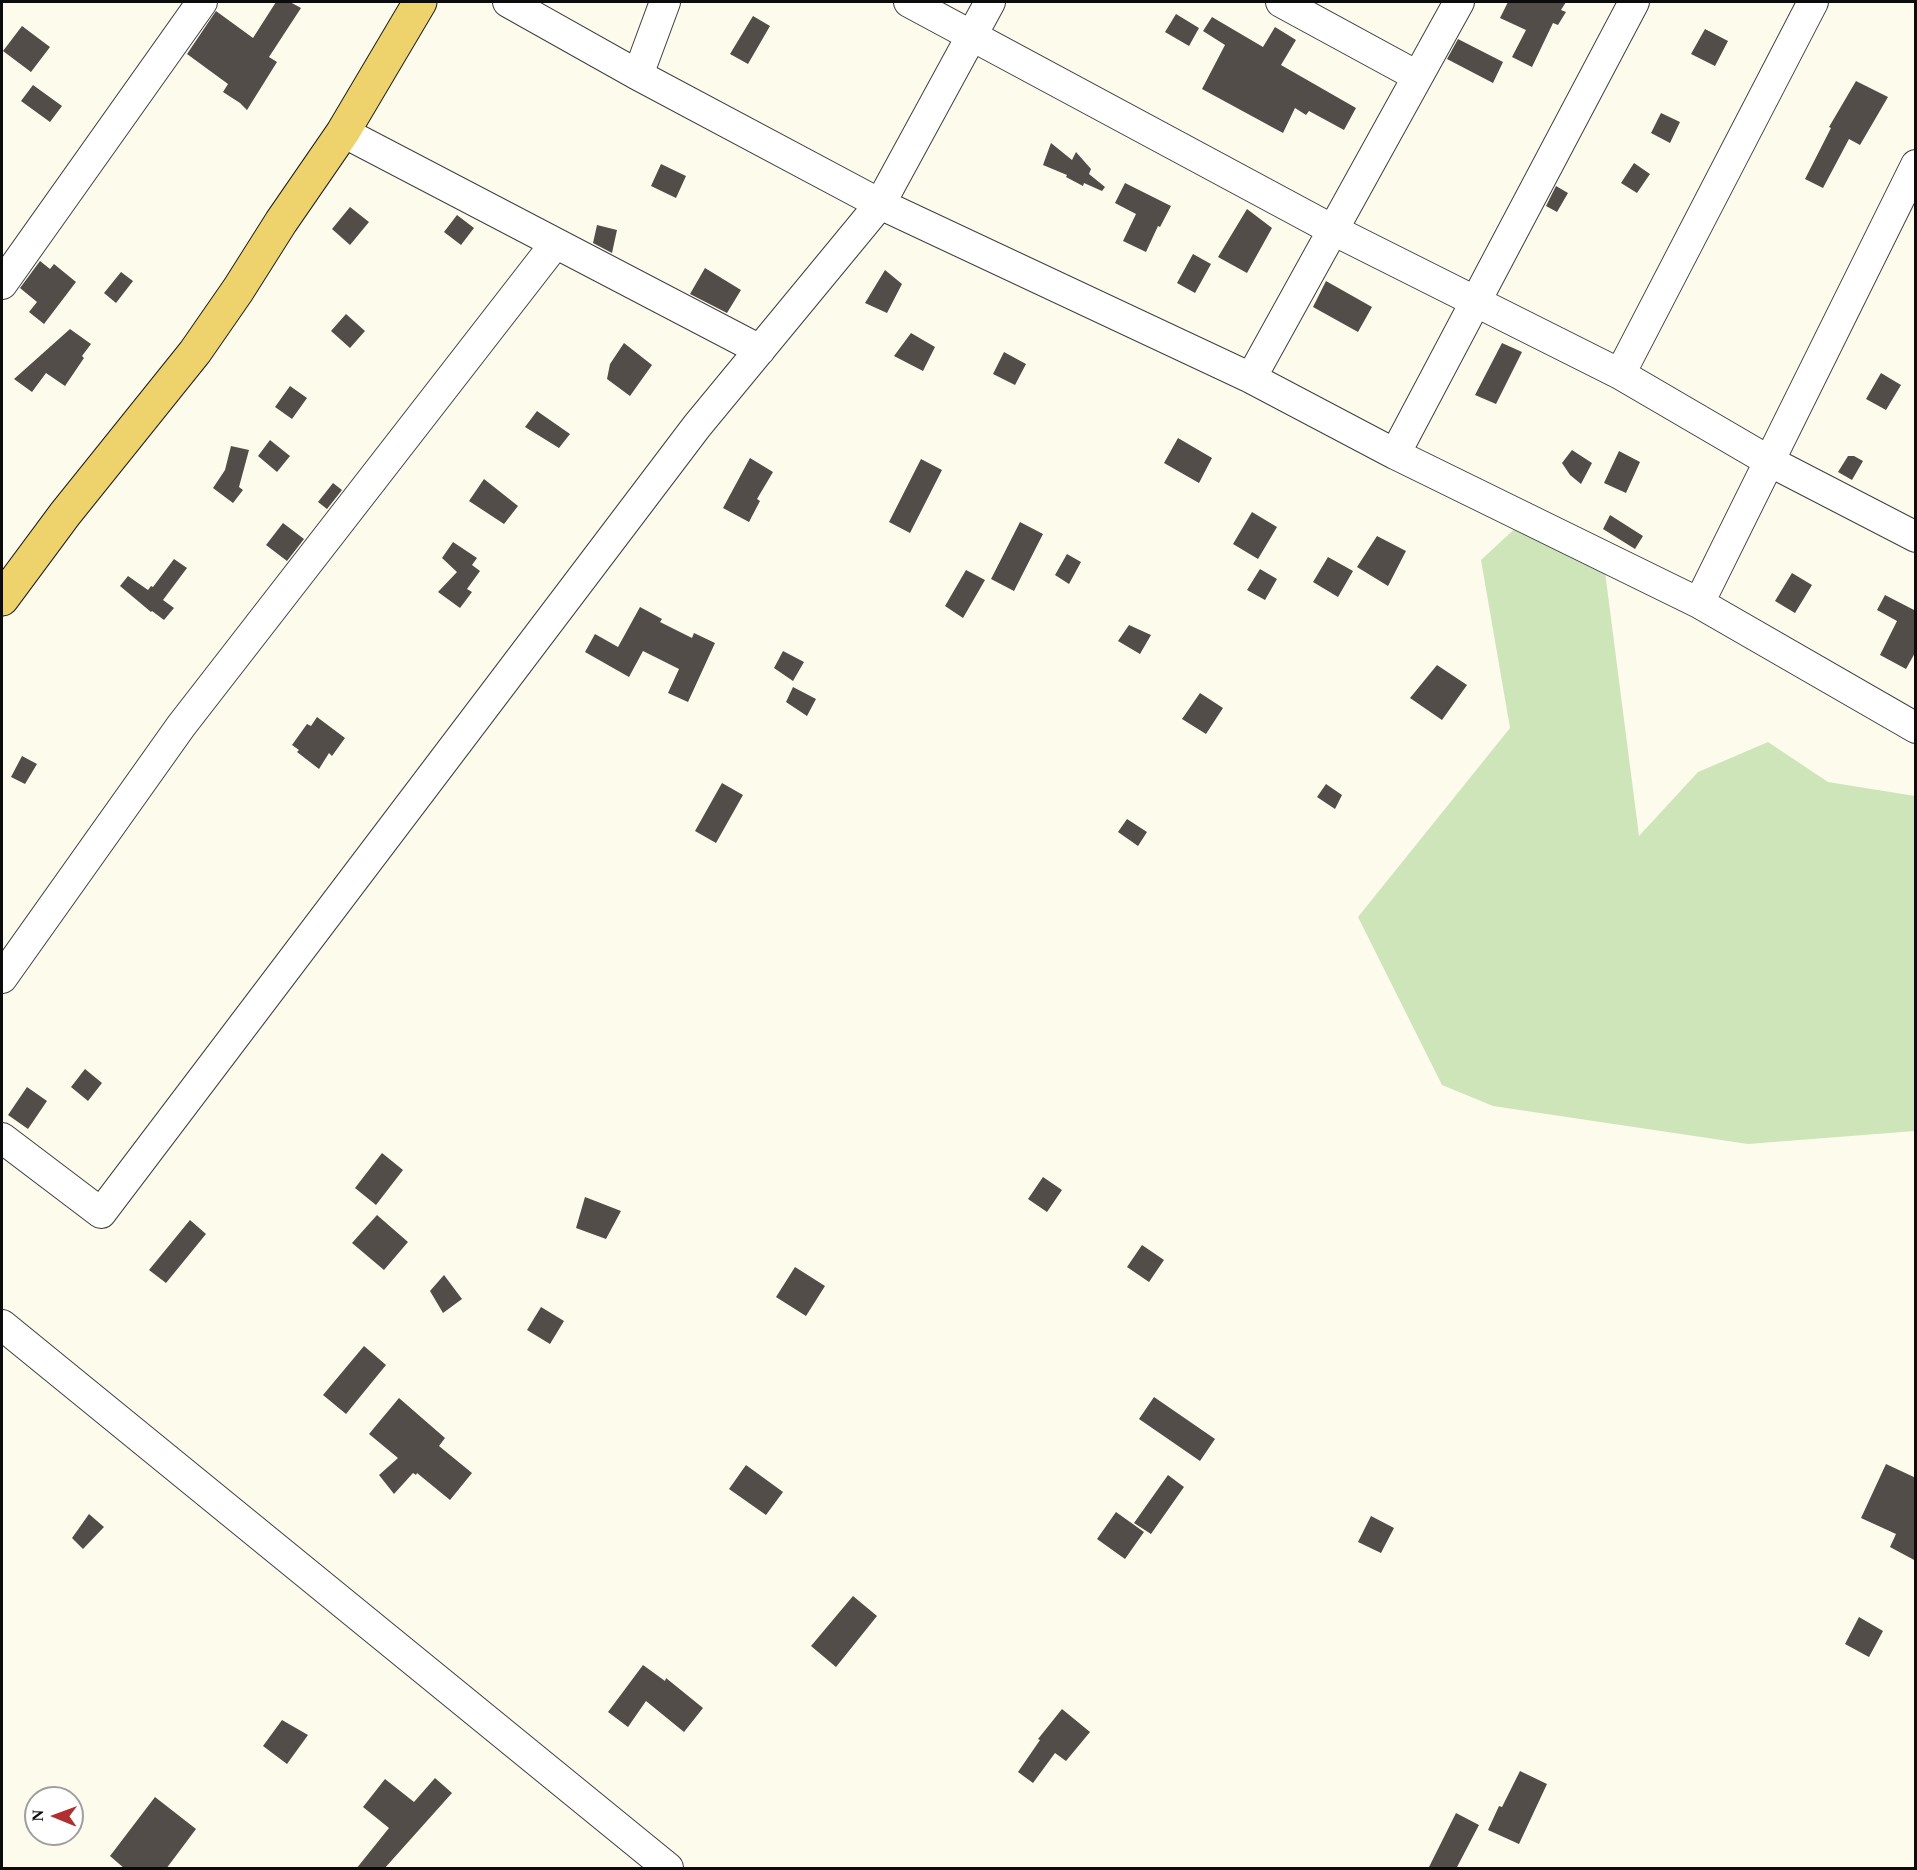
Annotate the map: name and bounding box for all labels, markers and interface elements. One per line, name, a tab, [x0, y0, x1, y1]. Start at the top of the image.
north arrow	[24, 1786, 84, 1846]
text: N	[29, 1810, 46, 1822]

